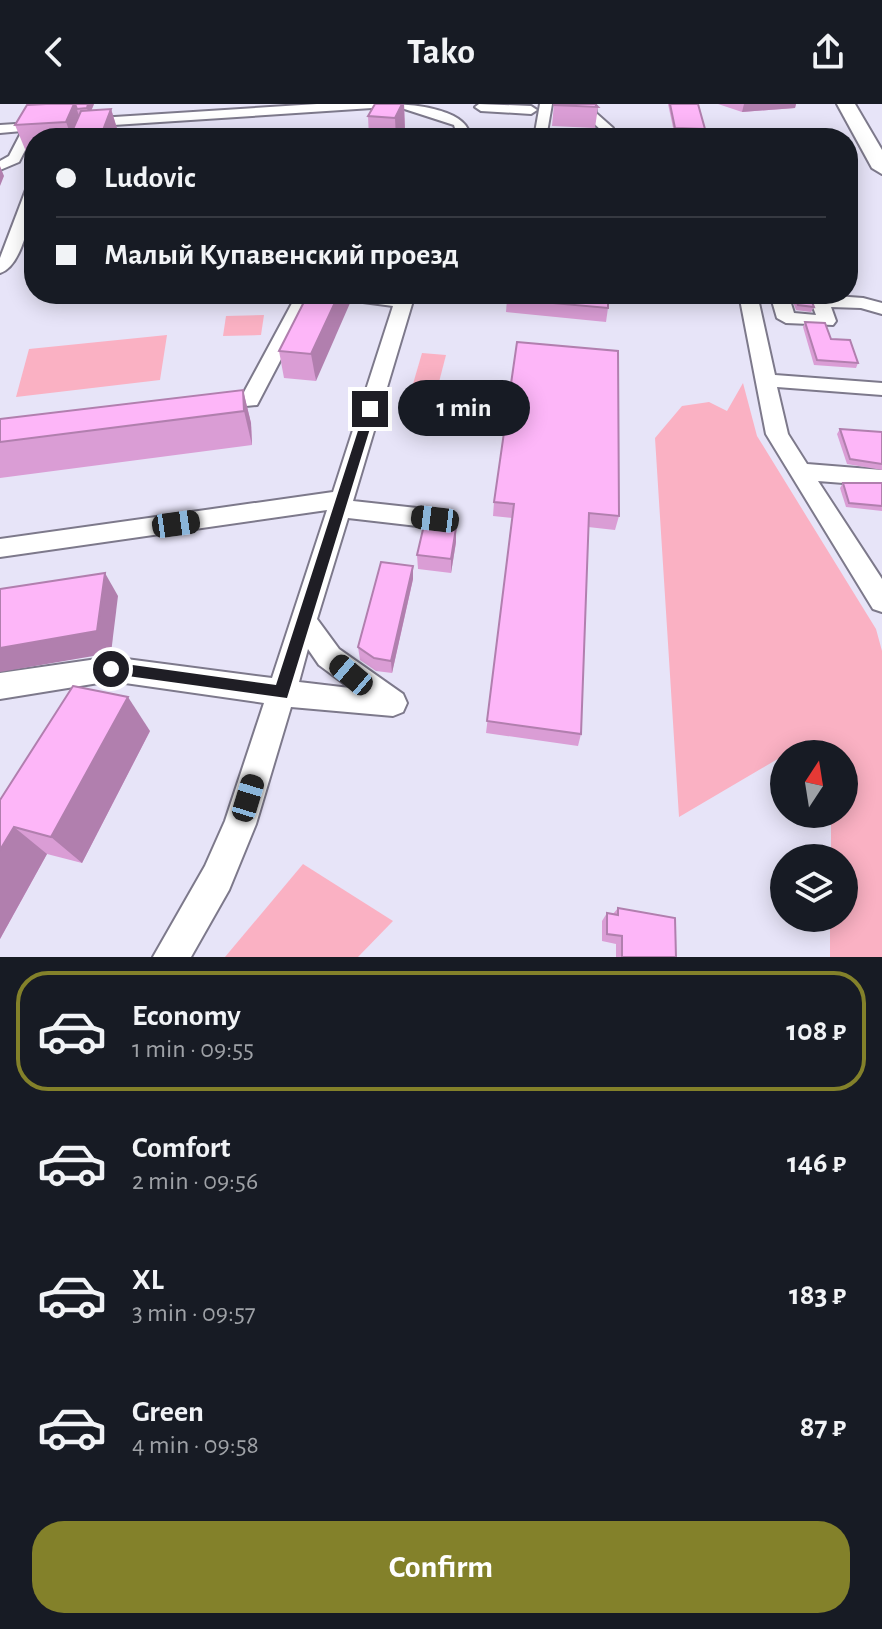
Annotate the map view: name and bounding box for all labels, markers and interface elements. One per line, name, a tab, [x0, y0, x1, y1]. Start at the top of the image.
icon: back	[32, 30, 76, 74]
icon: share	[806, 30, 850, 74]
text: Tako	[407, 34, 475, 70]
text: Ludovic	[104, 163, 196, 193]
text: Малый Купавенский проезд	[104, 240, 459, 270]
callout: 1 min	[398, 381, 530, 437]
route end	[352, 391, 388, 427]
text: 1 min	[437, 395, 491, 421]
car	[410, 504, 460, 534]
car	[151, 509, 201, 539]
car	[325, 650, 377, 700]
route start	[93, 651, 129, 687]
north arrow	[770, 740, 858, 828]
map controls	[770, 740, 858, 932]
car	[230, 772, 266, 824]
button: layers	[770, 844, 858, 932]
icon: car	[36, 995, 108, 1067]
text: Economy	[132, 1001, 241, 1031]
text: 108 ₽	[786, 1016, 846, 1046]
text: 1 min · 09:55	[132, 1036, 254, 1062]
icon: car	[36, 1127, 108, 1199]
text: Comfort	[132, 1133, 231, 1163]
text: 146 ₽	[787, 1148, 846, 1178]
text: 2 min · 09:56	[132, 1168, 258, 1194]
icon: car	[36, 1259, 108, 1331]
text: XL	[132, 1265, 164, 1295]
text: 183 ₽	[789, 1280, 846, 1310]
text: 3 min · 09:57	[132, 1300, 256, 1326]
icon: car	[36, 1391, 108, 1463]
text: Green	[132, 1397, 204, 1427]
text: 87 ₽	[800, 1412, 846, 1442]
text: 4 min · 09:58	[132, 1432, 259, 1458]
button: Confirm	[32, 1521, 850, 1613]

